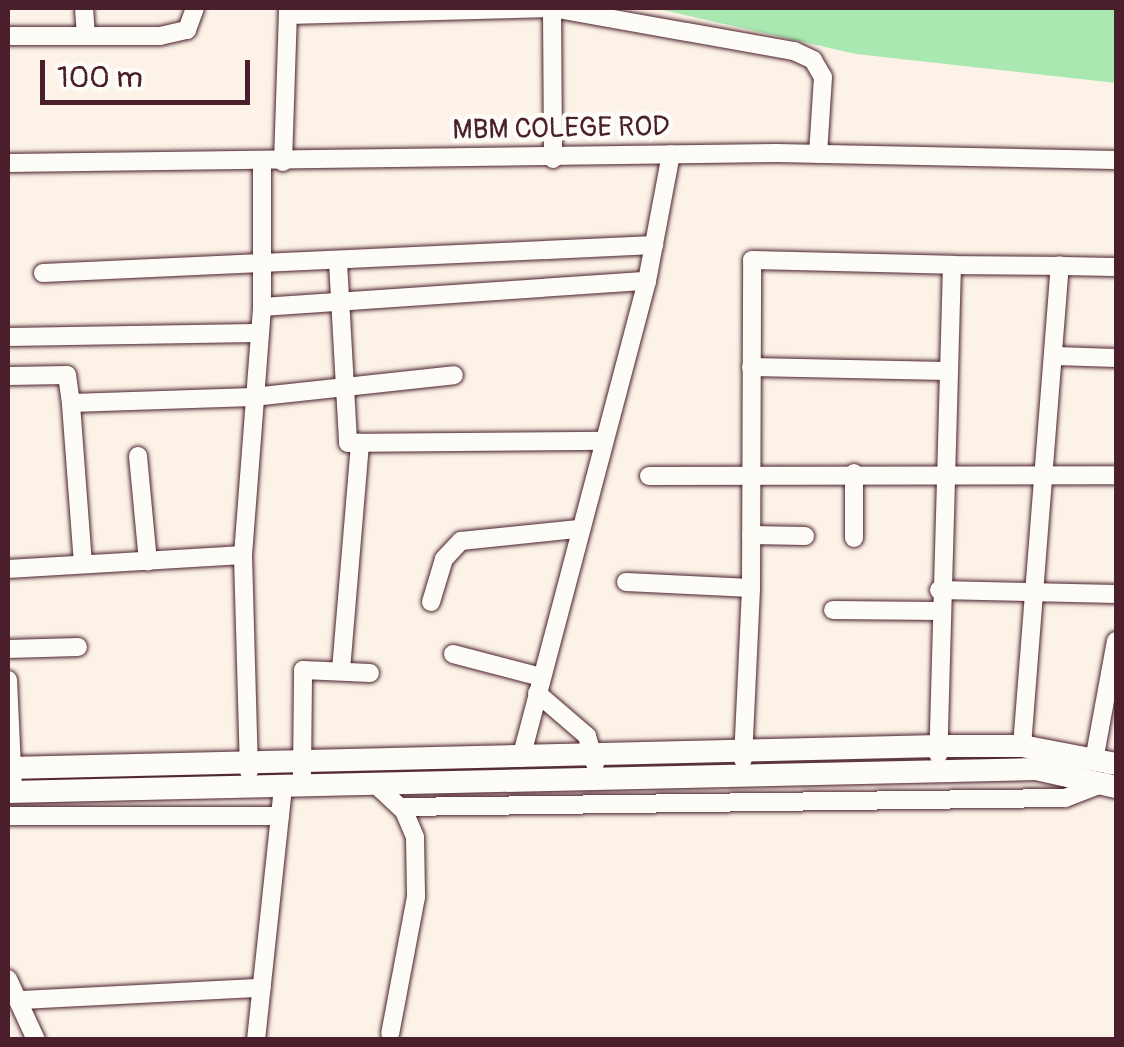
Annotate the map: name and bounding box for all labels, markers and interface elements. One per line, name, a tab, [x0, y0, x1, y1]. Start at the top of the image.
scale bar	[45, 40, 255, 102]
text: 100 m	[57, 59, 143, 96]
street label: MBM COLEGE ROD	[452, 110, 670, 148]

